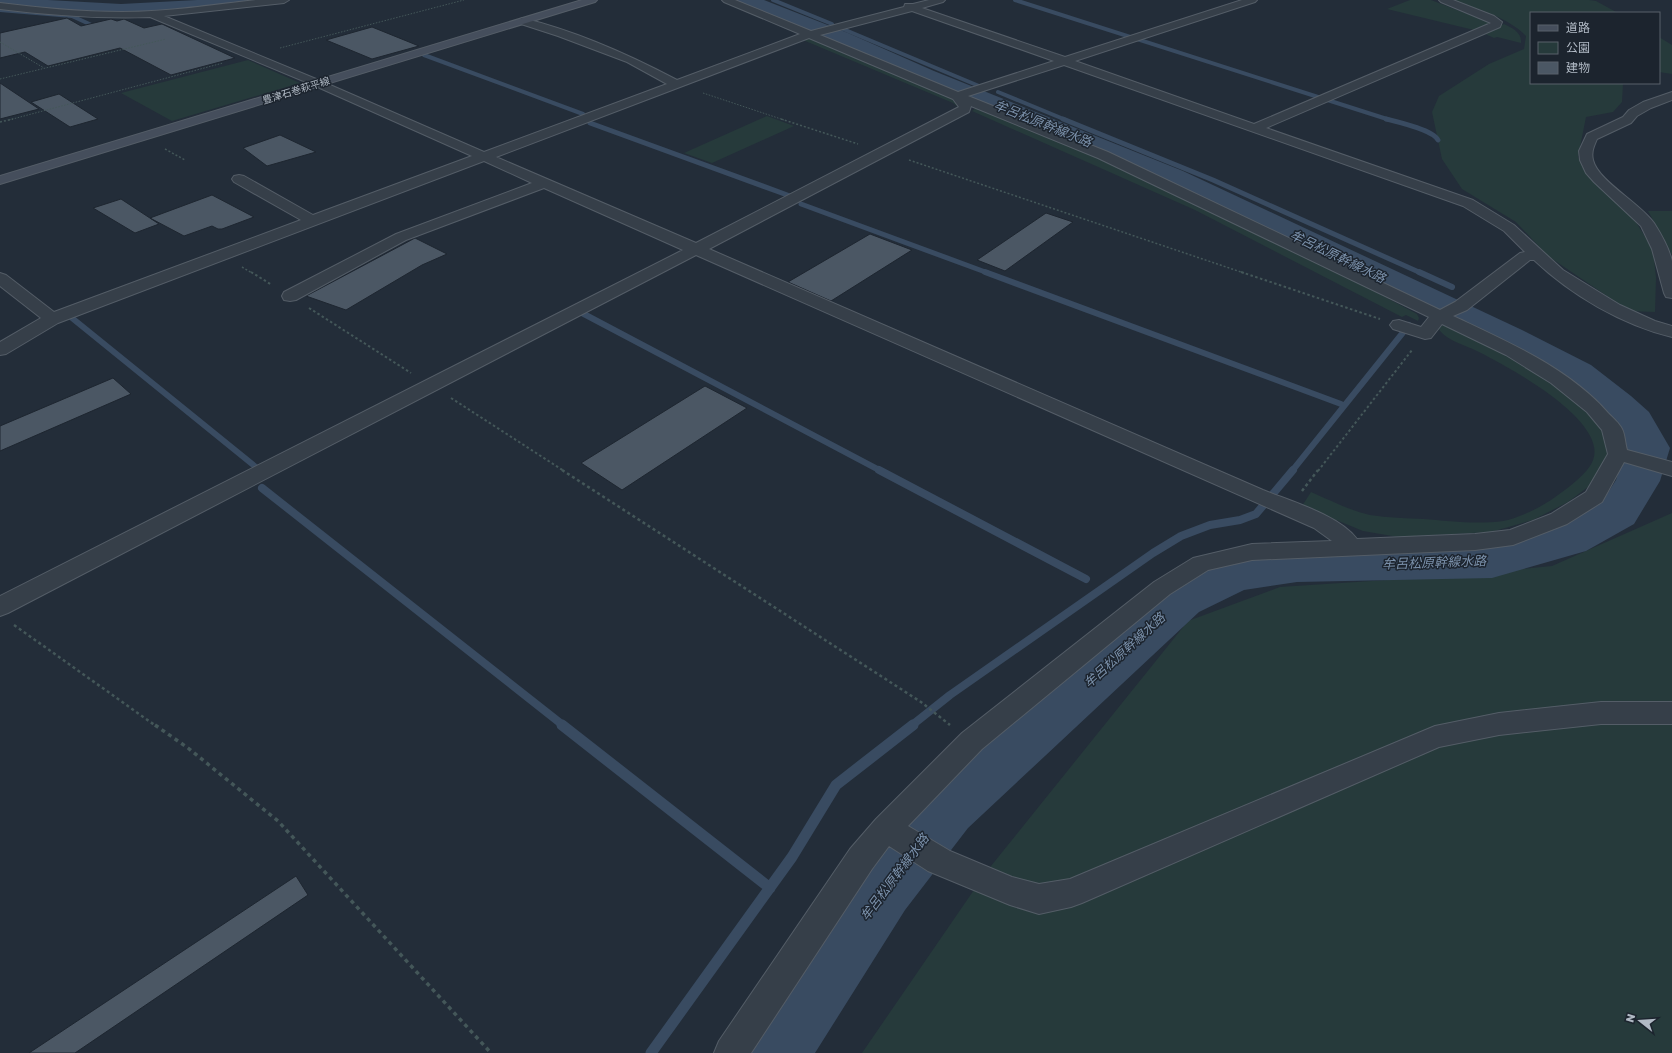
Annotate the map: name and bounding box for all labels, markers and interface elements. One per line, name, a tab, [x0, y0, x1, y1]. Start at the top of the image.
legend	[1530, 12, 1660, 84]
text: 道路	[1566, 20, 1590, 35]
text: 公園	[1566, 40, 1590, 55]
text: 建物	[1566, 60, 1590, 75]
street label: 豊津石巻萩平線	[261, 74, 331, 106]
water label: 牟呂松原幹線水路	[992, 96, 1095, 150]
water label: 牟呂松原幹線水路	[1288, 226, 1389, 286]
water label: 牟呂松原幹線水路	[1382, 552, 1487, 572]
water label: 牟呂松原幹線水路	[1080, 609, 1169, 691]
water label: 牟呂松原幹線水路	[856, 830, 932, 923]
north arrow	[1620, 1001, 1660, 1041]
text: N	[1623, 1012, 1637, 1024]

